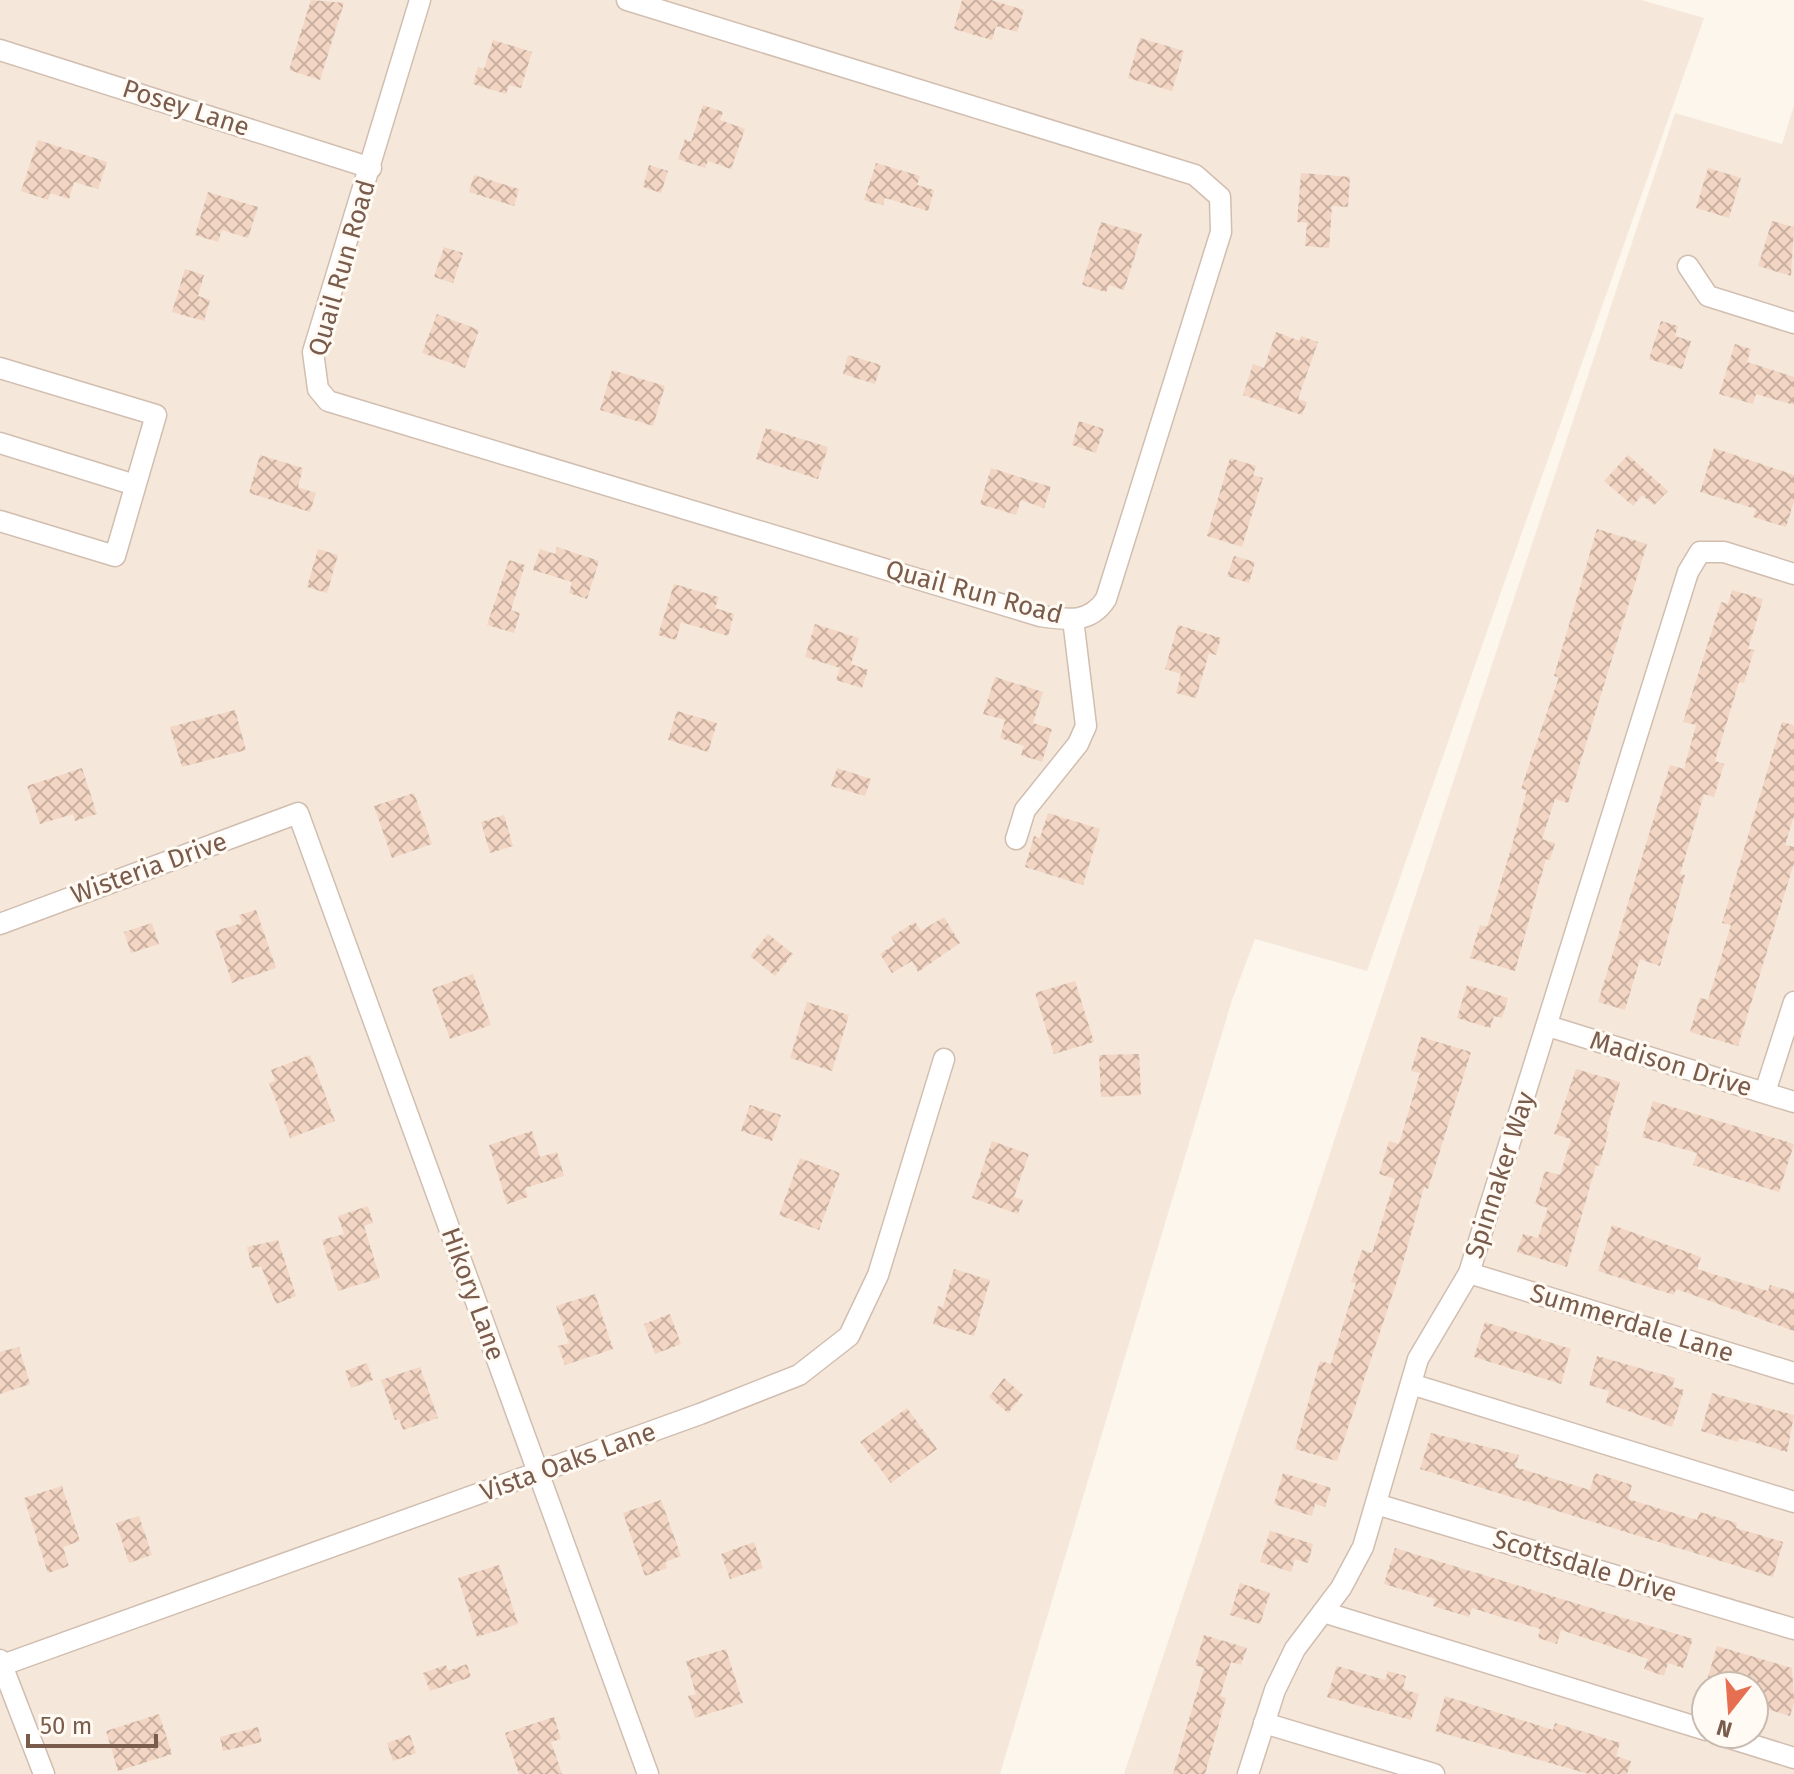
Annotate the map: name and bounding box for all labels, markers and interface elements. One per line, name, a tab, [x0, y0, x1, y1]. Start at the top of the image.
street label: Posey Lane	[119, 73, 253, 143]
street label: Quail Run Road	[302, 176, 382, 360]
street label: Quail Run Road	[882, 553, 1066, 631]
street label: Wisteria Drive	[67, 825, 231, 911]
street label: Madison Drive	[1586, 1025, 1756, 1103]
street label: Spinnaker Way	[1459, 1088, 1542, 1262]
street label: Hikory Lane	[435, 1223, 511, 1365]
street label: Summerdale Lane	[1526, 1277, 1738, 1369]
street label: Vista Oaks Lane	[476, 1416, 660, 1508]
street label: Scottsdale Drive	[1489, 1523, 1681, 1609]
north arrow	[1690, 1670, 1770, 1750]
scale bar	[28, 1698, 156, 1748]
text: 50 m	[40, 1712, 92, 1740]
text: N	[1713, 1714, 1735, 1744]

